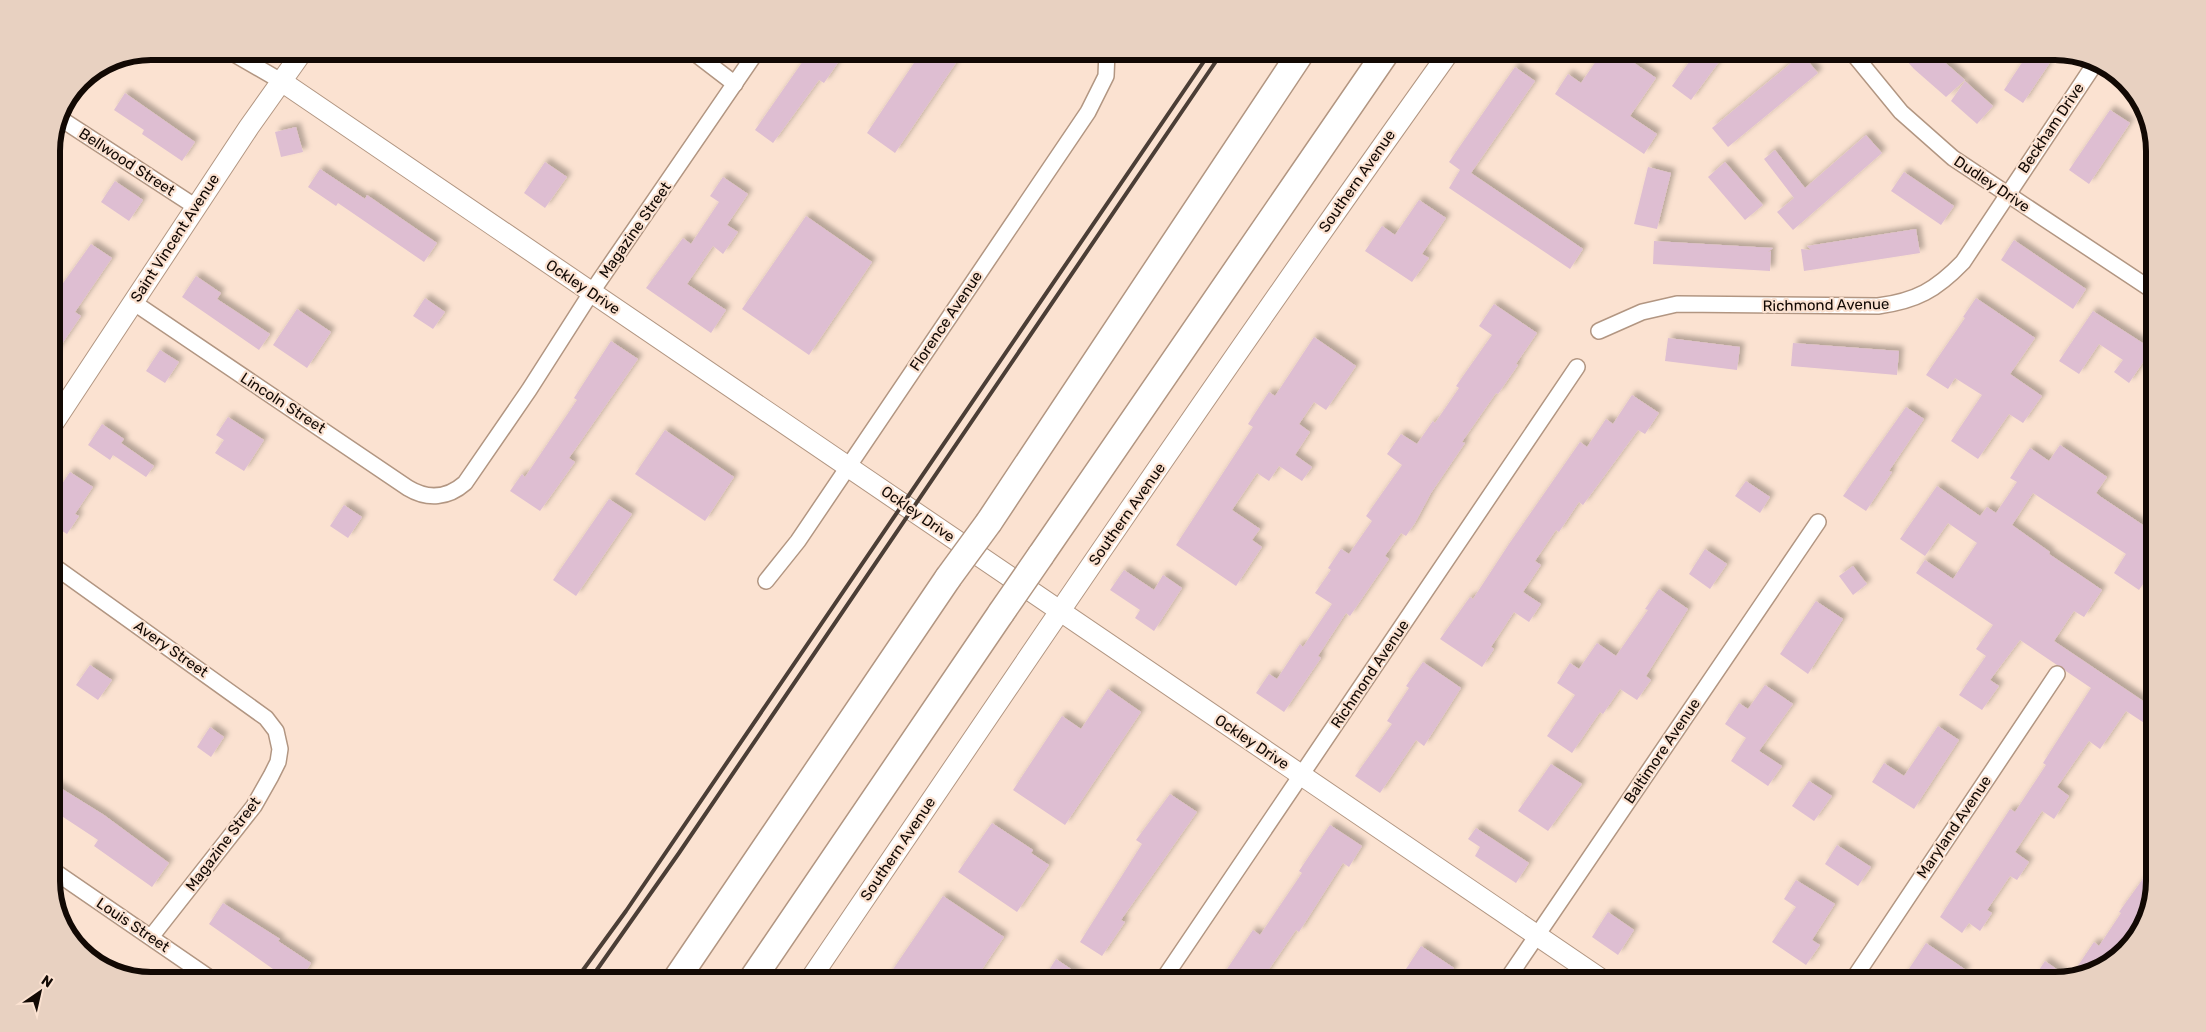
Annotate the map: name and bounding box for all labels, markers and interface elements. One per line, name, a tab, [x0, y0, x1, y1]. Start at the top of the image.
street label: Beckham Drive	[2014, 79, 2088, 177]
street label: Bellwood Street	[76, 124, 178, 200]
street label: Southern Avenue	[1315, 126, 1399, 236]
street label: Dudley Drive	[1951, 152, 2033, 216]
street label: Saint Vincent Avenue	[127, 171, 223, 305]
street label: Magazine Street	[595, 178, 675, 282]
street label: Ockley Drive	[542, 256, 624, 318]
street label: Florence Avenue	[906, 268, 986, 374]
street label: Richmond Avenue	[1763, 295, 1889, 315]
street label: Lincoln Street	[237, 369, 329, 437]
street label: Southern Avenue	[1085, 459, 1169, 569]
street label: Ockley Drive	[878, 482, 958, 546]
street label: Richmond Avenue	[1327, 616, 1413, 732]
street label: Avery Street	[130, 617, 212, 681]
street label: Baltimore Avenue	[1620, 695, 1704, 807]
street label: Ockley Drive	[1211, 711, 1293, 773]
street label: Maryland Avenue	[1913, 772, 1995, 882]
street label: Magazine Street	[182, 793, 264, 895]
street label: Southern Avenue	[857, 794, 939, 904]
street label: Louis Street	[93, 894, 173, 956]
north arrow	[15, 967, 65, 1017]
text: N	[38, 972, 56, 992]

